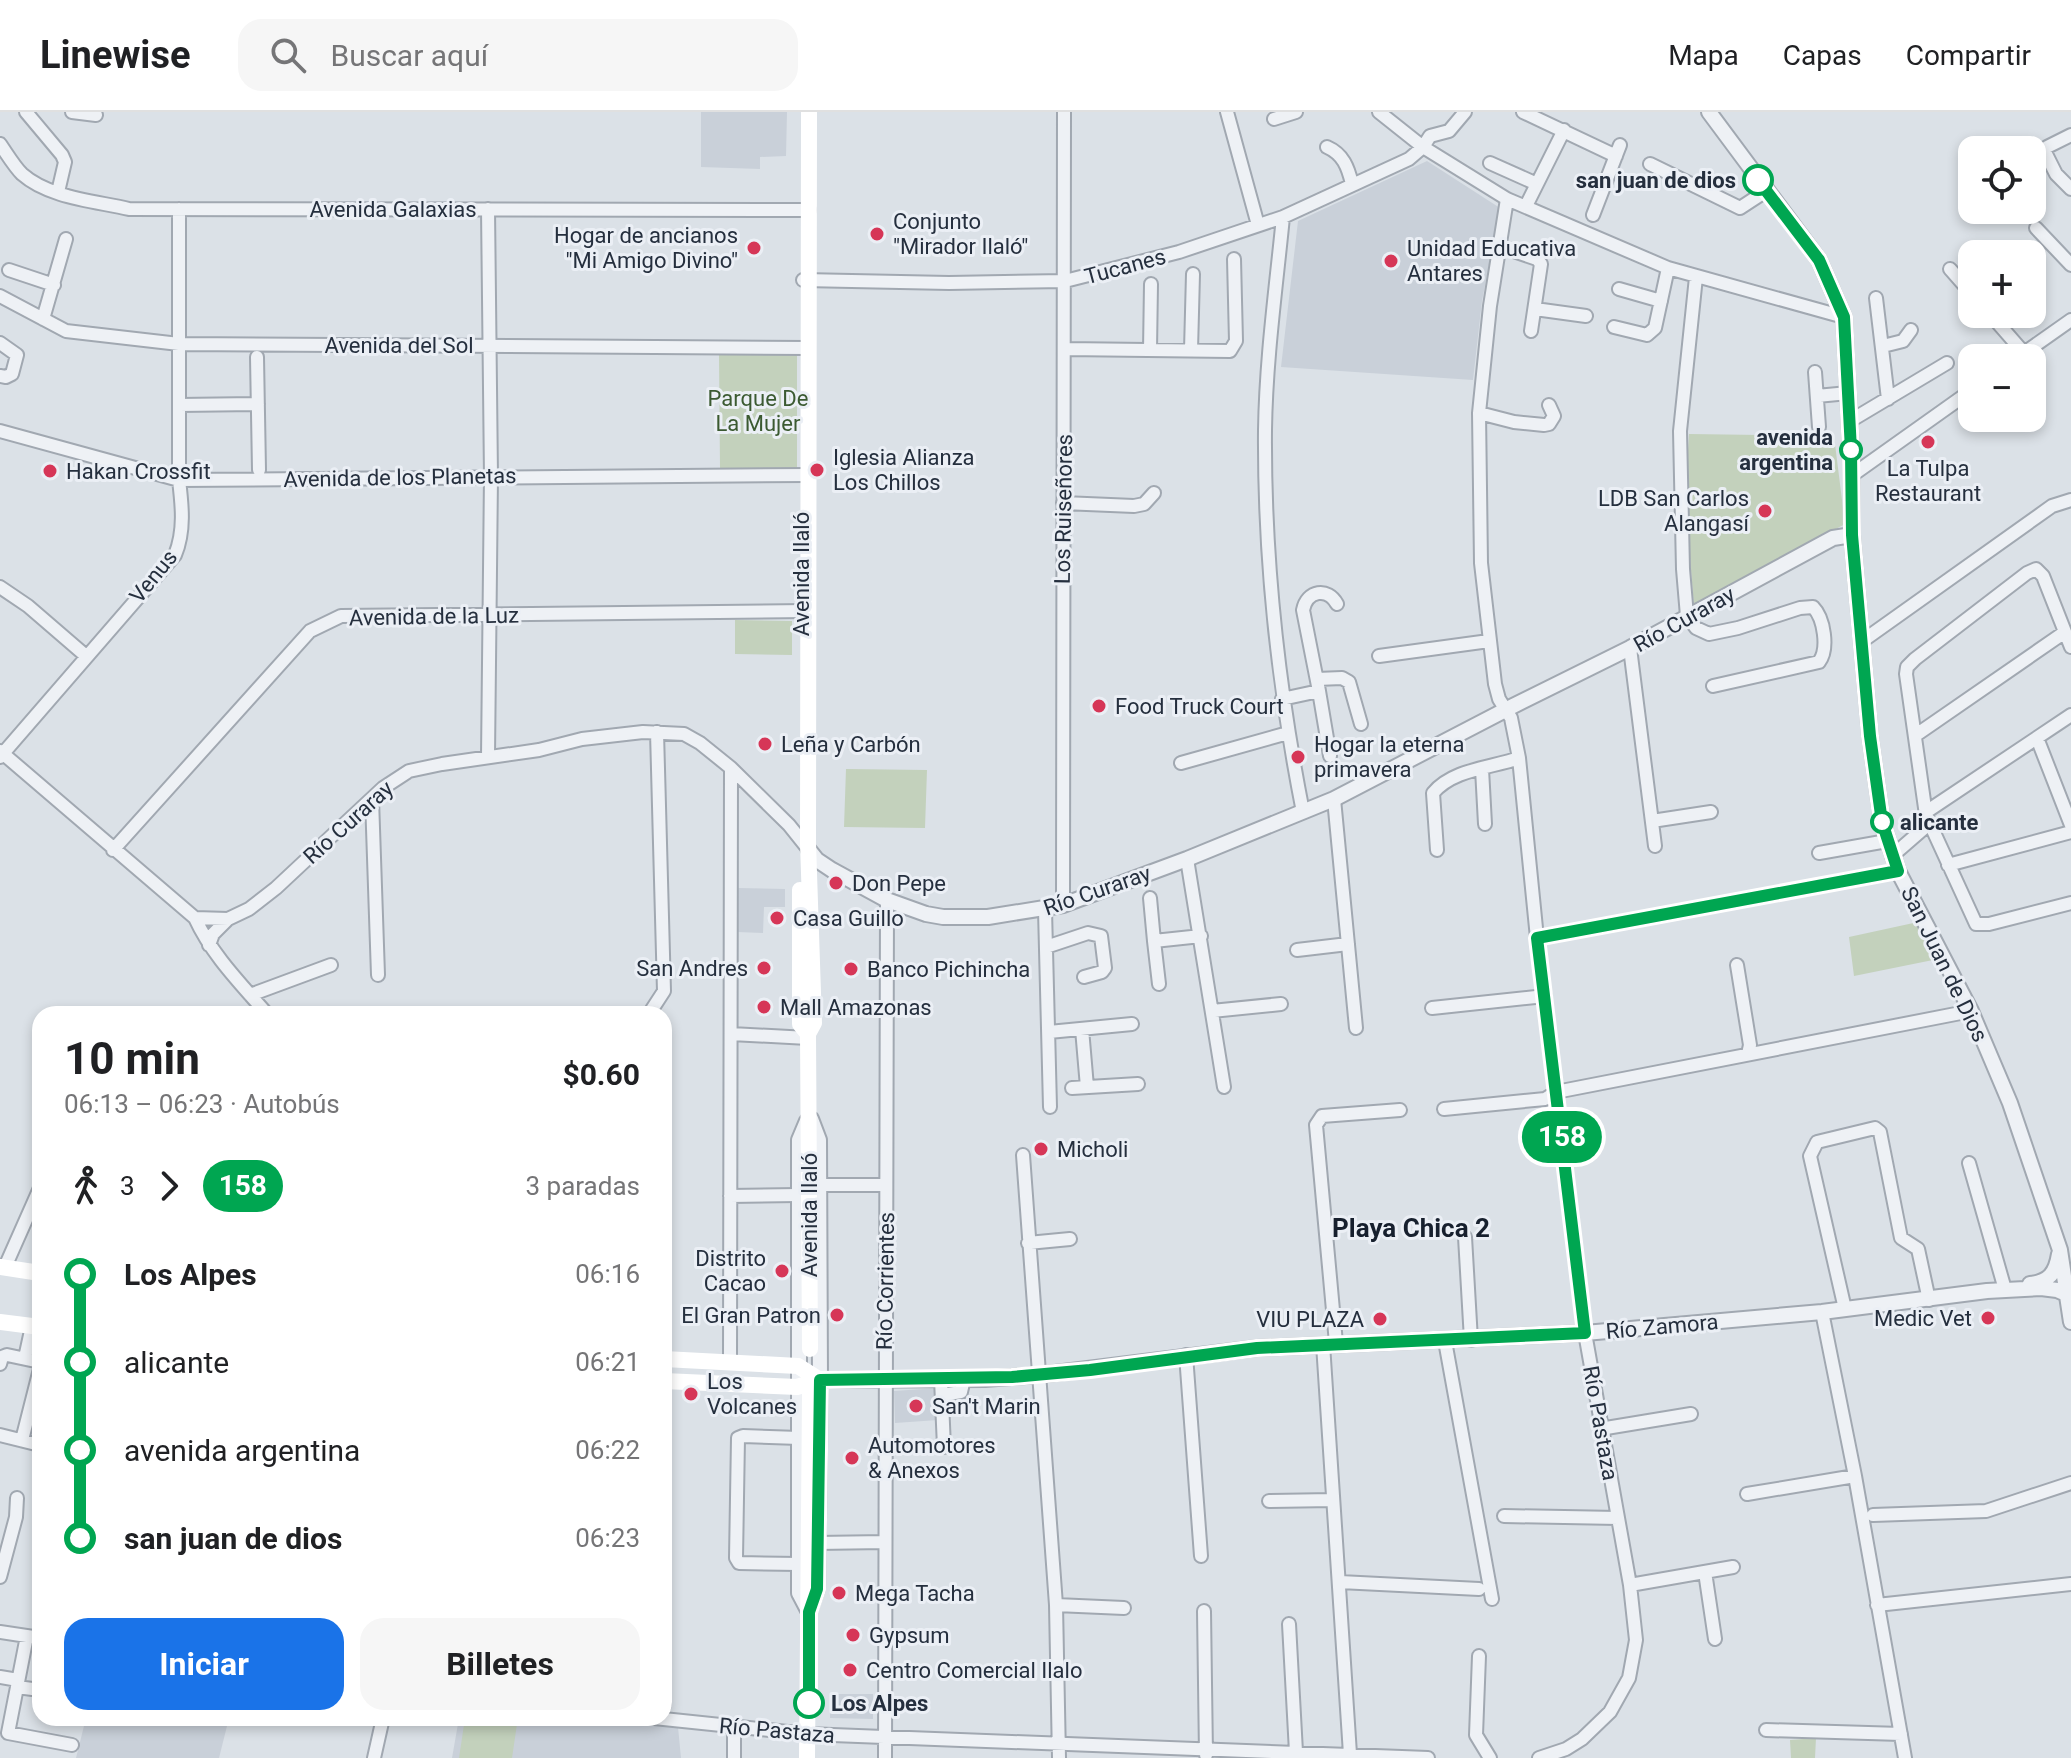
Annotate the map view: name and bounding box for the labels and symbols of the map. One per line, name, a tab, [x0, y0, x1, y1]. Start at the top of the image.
marker: san juan de dios	[1743, 165, 1773, 195]
place label: san juan de dios	[1576, 168, 1736, 193]
street label: Avenida Galaxias	[309, 197, 477, 222]
place label: Conjunto "Mirador Ilaló"	[893, 209, 1028, 259]
place label: Hogar de ancianos "Mi Amigo Divino"	[554, 223, 738, 273]
marker: Conjunto "Mirador Ilaló"	[868, 225, 886, 243]
place label: Unidad Educativa Antares	[1407, 236, 1576, 286]
marker: Hogar de ancianos "Mi Amigo Divino"	[745, 239, 763, 257]
street label: Tucanes	[1082, 244, 1168, 289]
marker: Unidad Educativa Antares	[1382, 252, 1400, 270]
street label: Avenida del Sol	[324, 333, 474, 358]
park label: Parque De La Mujer	[708, 386, 808, 436]
place label: avenida argentina	[1739, 425, 1833, 475]
marker: La Tulpa Restaurant	[1919, 433, 1937, 451]
street label: Los Ruiseñores	[1050, 434, 1077, 584]
marker: avenida argentina	[1840, 439, 1862, 461]
place label: Iglesia Alianza Los Chillos	[833, 445, 975, 495]
place label: La Tulpa Restaurant	[1875, 456, 1981, 506]
place label: Hakan Crossfit	[66, 459, 211, 484]
marker: Iglesia Alianza Los Chillos	[808, 461, 826, 479]
marker: Hakan Crossfit	[41, 462, 59, 480]
street label: Avenida de los Planetas	[283, 463, 517, 492]
place label: LDB San Carlos Alangasí	[1598, 486, 1751, 536]
marker: LDB San Carlos Alangasí	[1756, 502, 1774, 520]
street label: Avenida Ilaló	[789, 512, 814, 636]
street label: Venus	[125, 545, 182, 608]
street label: Río Curaray	[1629, 581, 1740, 657]
street label: Avenida de la Luz	[349, 603, 519, 630]
place label: Food Truck Court	[1115, 694, 1284, 719]
marker: Food Truck Court	[1090, 697, 1108, 715]
place label: Leña y Carbón	[781, 732, 921, 757]
place label: Hogar la eterna primavera	[1314, 732, 1464, 782]
marker: Leña y Carbón	[756, 735, 774, 753]
marker: Hogar la eterna primavera	[1289, 748, 1307, 766]
street label: Río Curaray	[298, 775, 399, 869]
place label: alicante	[1900, 810, 1978, 835]
marker: alicante	[1871, 811, 1893, 833]
street label: Río Curaray	[1040, 860, 1155, 920]
place label: Don Pepe	[852, 871, 946, 896]
marker: Don Pepe	[827, 874, 845, 892]
street label: San Juan de Dios	[1896, 882, 1993, 1046]
place label: Casa Guillo	[793, 906, 904, 931]
marker: Casa Guillo	[768, 909, 786, 927]
place label: San Andres	[636, 956, 748, 981]
place label: Banco Pichincha	[867, 957, 1030, 982]
marker: San Andres	[755, 959, 773, 977]
marker: Banco Pichincha	[842, 960, 860, 978]
place label: Mall Amazonas	[780, 995, 932, 1020]
marker: Mall Amazonas	[755, 998, 773, 1016]
line badge: 158	[1516, 1111, 1608, 1163]
place label: Micholi	[1057, 1137, 1128, 1162]
marker: Micholi	[1032, 1140, 1050, 1158]
street label: Avenida Ilaló	[797, 1153, 822, 1277]
street label: Río Corrientes	[872, 1212, 899, 1350]
district label: Playa Chica 2	[1332, 1213, 1490, 1243]
place label: Distrito Cacao	[695, 1246, 766, 1296]
marker: Distrito Cacao	[773, 1262, 791, 1280]
place label: El Gran Patron	[681, 1303, 821, 1328]
marker: El Gran Patron	[828, 1306, 846, 1324]
place label: Medic Vet	[1874, 1306, 1972, 1331]
place label: VIU PLAZA	[1256, 1307, 1365, 1332]
street label: Río Zamora	[1605, 1309, 1719, 1344]
marker: Medic Vet	[1979, 1309, 1997, 1327]
marker: VIU PLAZA	[1371, 1310, 1389, 1328]
street label: Río Pastaza	[1578, 1364, 1623, 1482]
place label: Los Volcanes	[707, 1369, 797, 1419]
marker: Los Volcanes	[682, 1385, 700, 1403]
place label: San't Marin	[932, 1394, 1041, 1419]
marker: San't Marin	[907, 1397, 925, 1415]
place label: Automotores & Anexos	[868, 1433, 996, 1483]
marker: Automotores & Anexos	[843, 1449, 861, 1467]
place label: Mega Tacha	[855, 1581, 975, 1606]
marker: Mega Tacha	[830, 1584, 848, 1602]
place label: Gypsum	[869, 1623, 950, 1648]
marker: Gypsum	[844, 1626, 862, 1644]
place label: Centro Comercial Ilalo	[866, 1658, 1083, 1683]
marker: Centro Comercial Ilalo	[841, 1661, 859, 1679]
marker: Los Alpes	[794, 1688, 824, 1718]
place label: Los Alpes	[831, 1691, 928, 1716]
street label: Río Pastaza	[718, 1713, 836, 1748]

